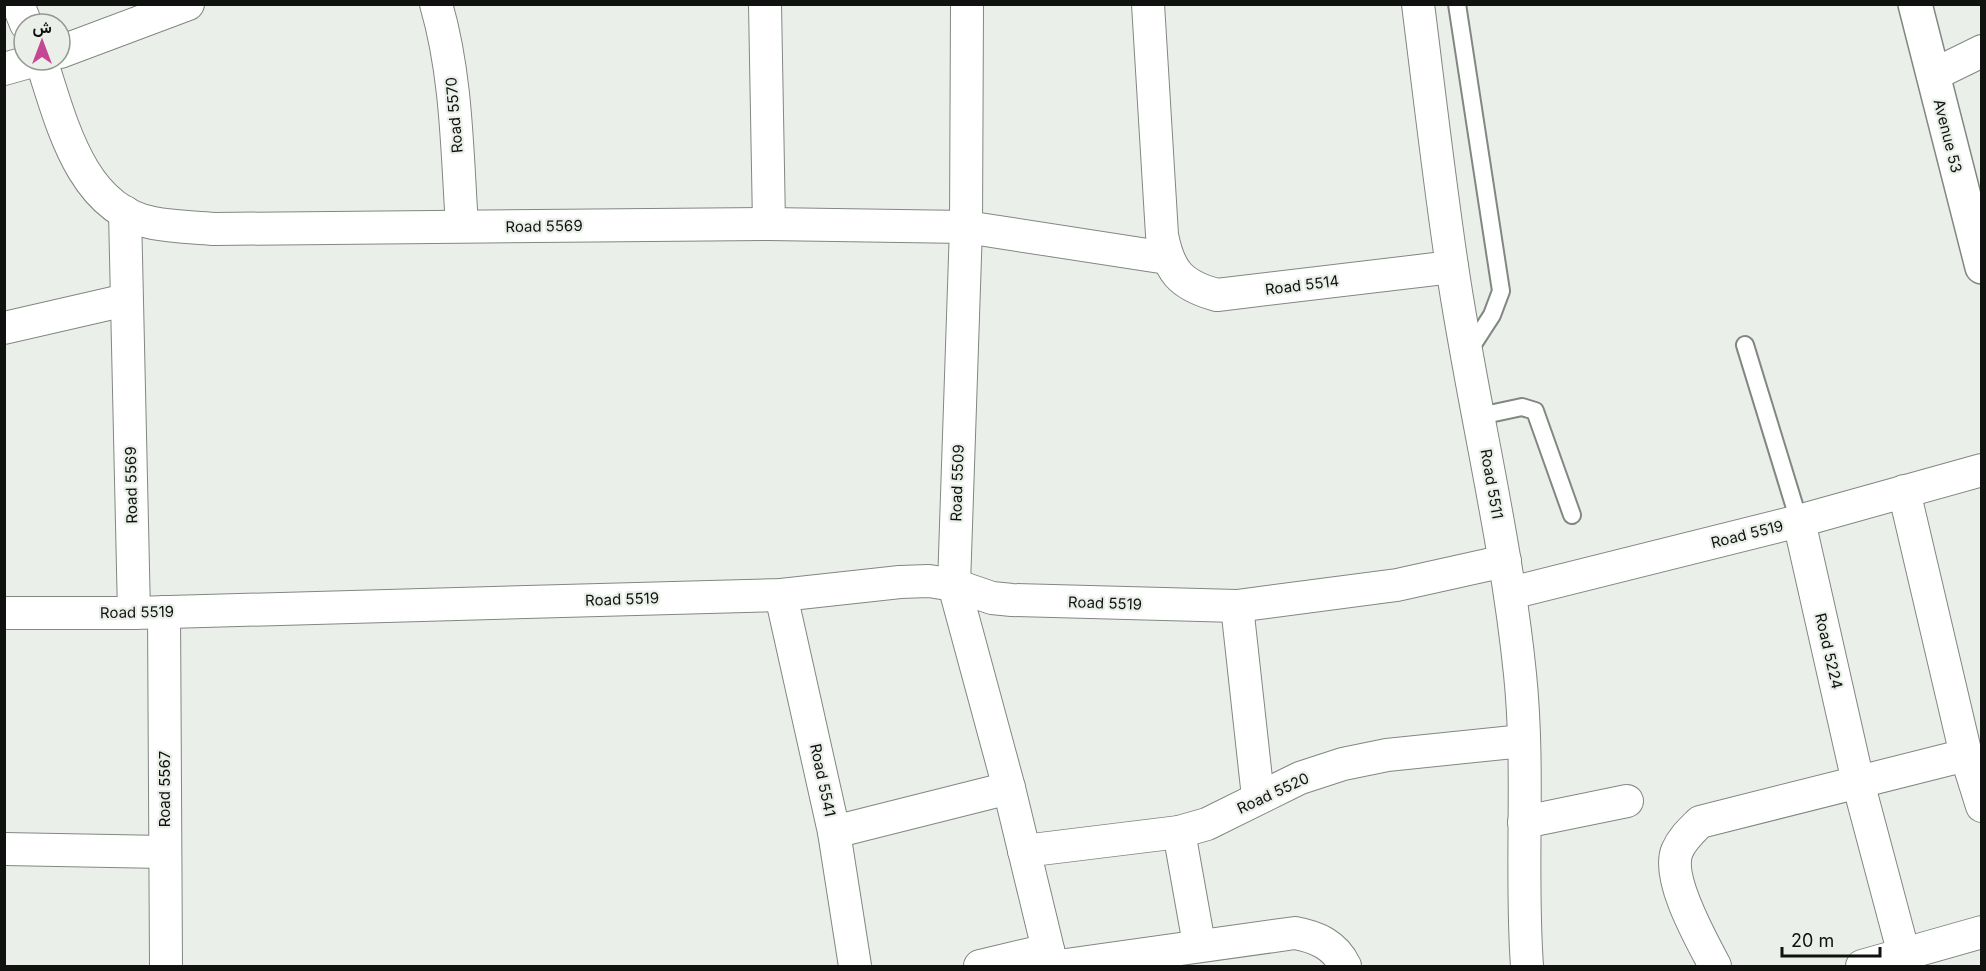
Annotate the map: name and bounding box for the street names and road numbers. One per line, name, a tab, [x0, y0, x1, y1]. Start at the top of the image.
street label: Road 5570	[441, 76, 467, 154]
street label: Avenue 53	[1930, 97, 1966, 175]
street label: Road 5569	[505, 216, 583, 236]
street label: Road 5514	[1264, 271, 1340, 299]
street label: Road 5509	[946, 444, 968, 522]
street label: Road 5569	[121, 446, 141, 524]
street label: Road 5511	[1476, 447, 1508, 521]
street label: Road 5519	[1709, 516, 1785, 552]
street label: Road 5519	[585, 588, 659, 610]
street label: Road 5519	[1068, 592, 1142, 614]
street label: Road 5519	[100, 602, 174, 622]
street label: Road 5224	[1811, 611, 1847, 691]
street label: Road 5541	[806, 742, 840, 818]
street label: Road 5567	[155, 751, 174, 827]
street label: Road 5520	[1234, 768, 1312, 818]

